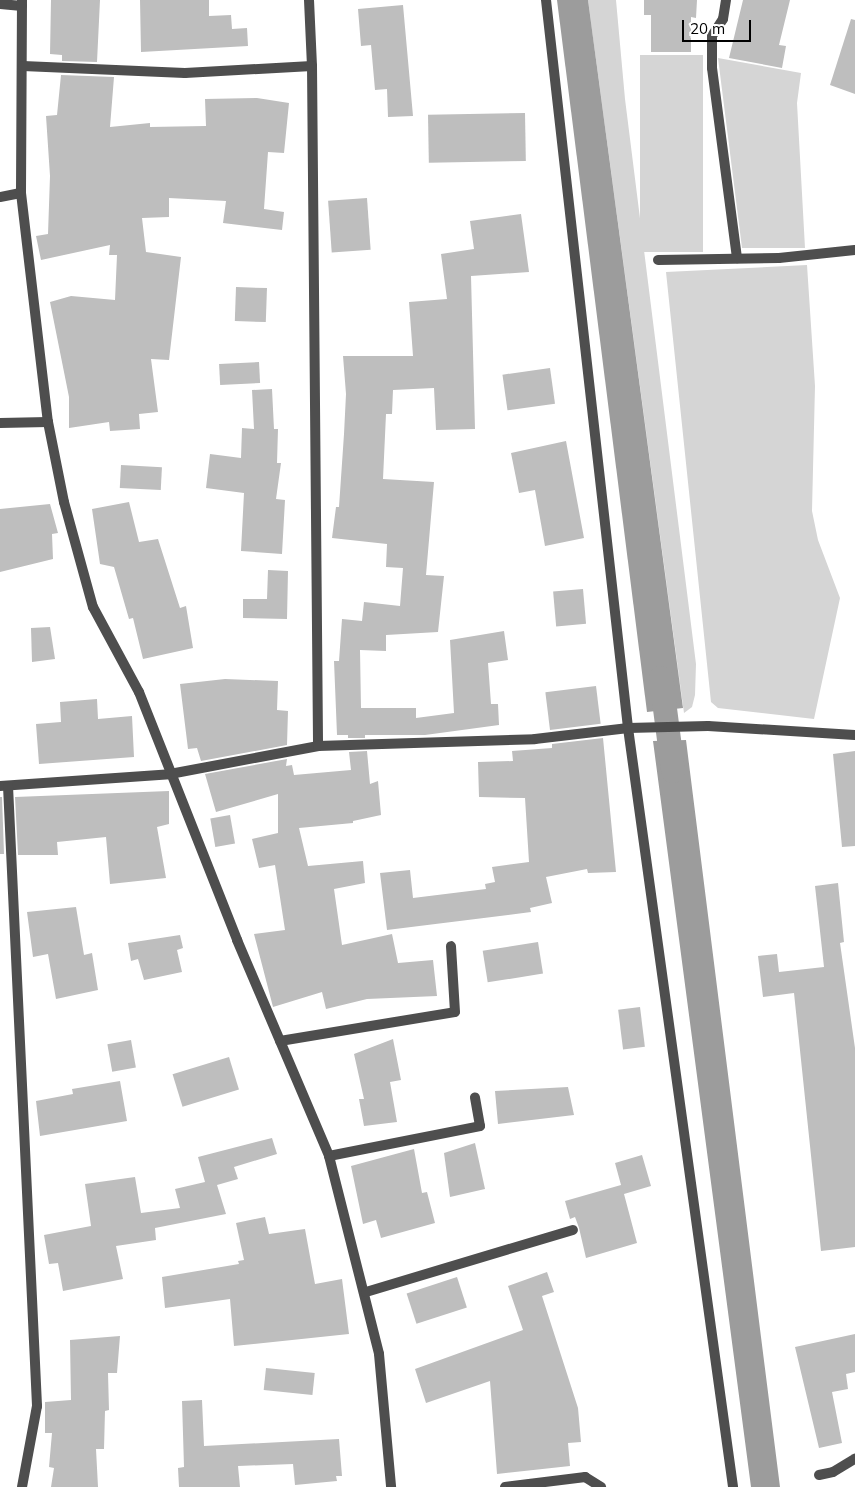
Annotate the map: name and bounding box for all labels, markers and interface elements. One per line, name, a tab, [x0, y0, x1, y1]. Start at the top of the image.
scale bar	[685, 10, 754, 42]
text: 20 m	[690, 19, 725, 38]

